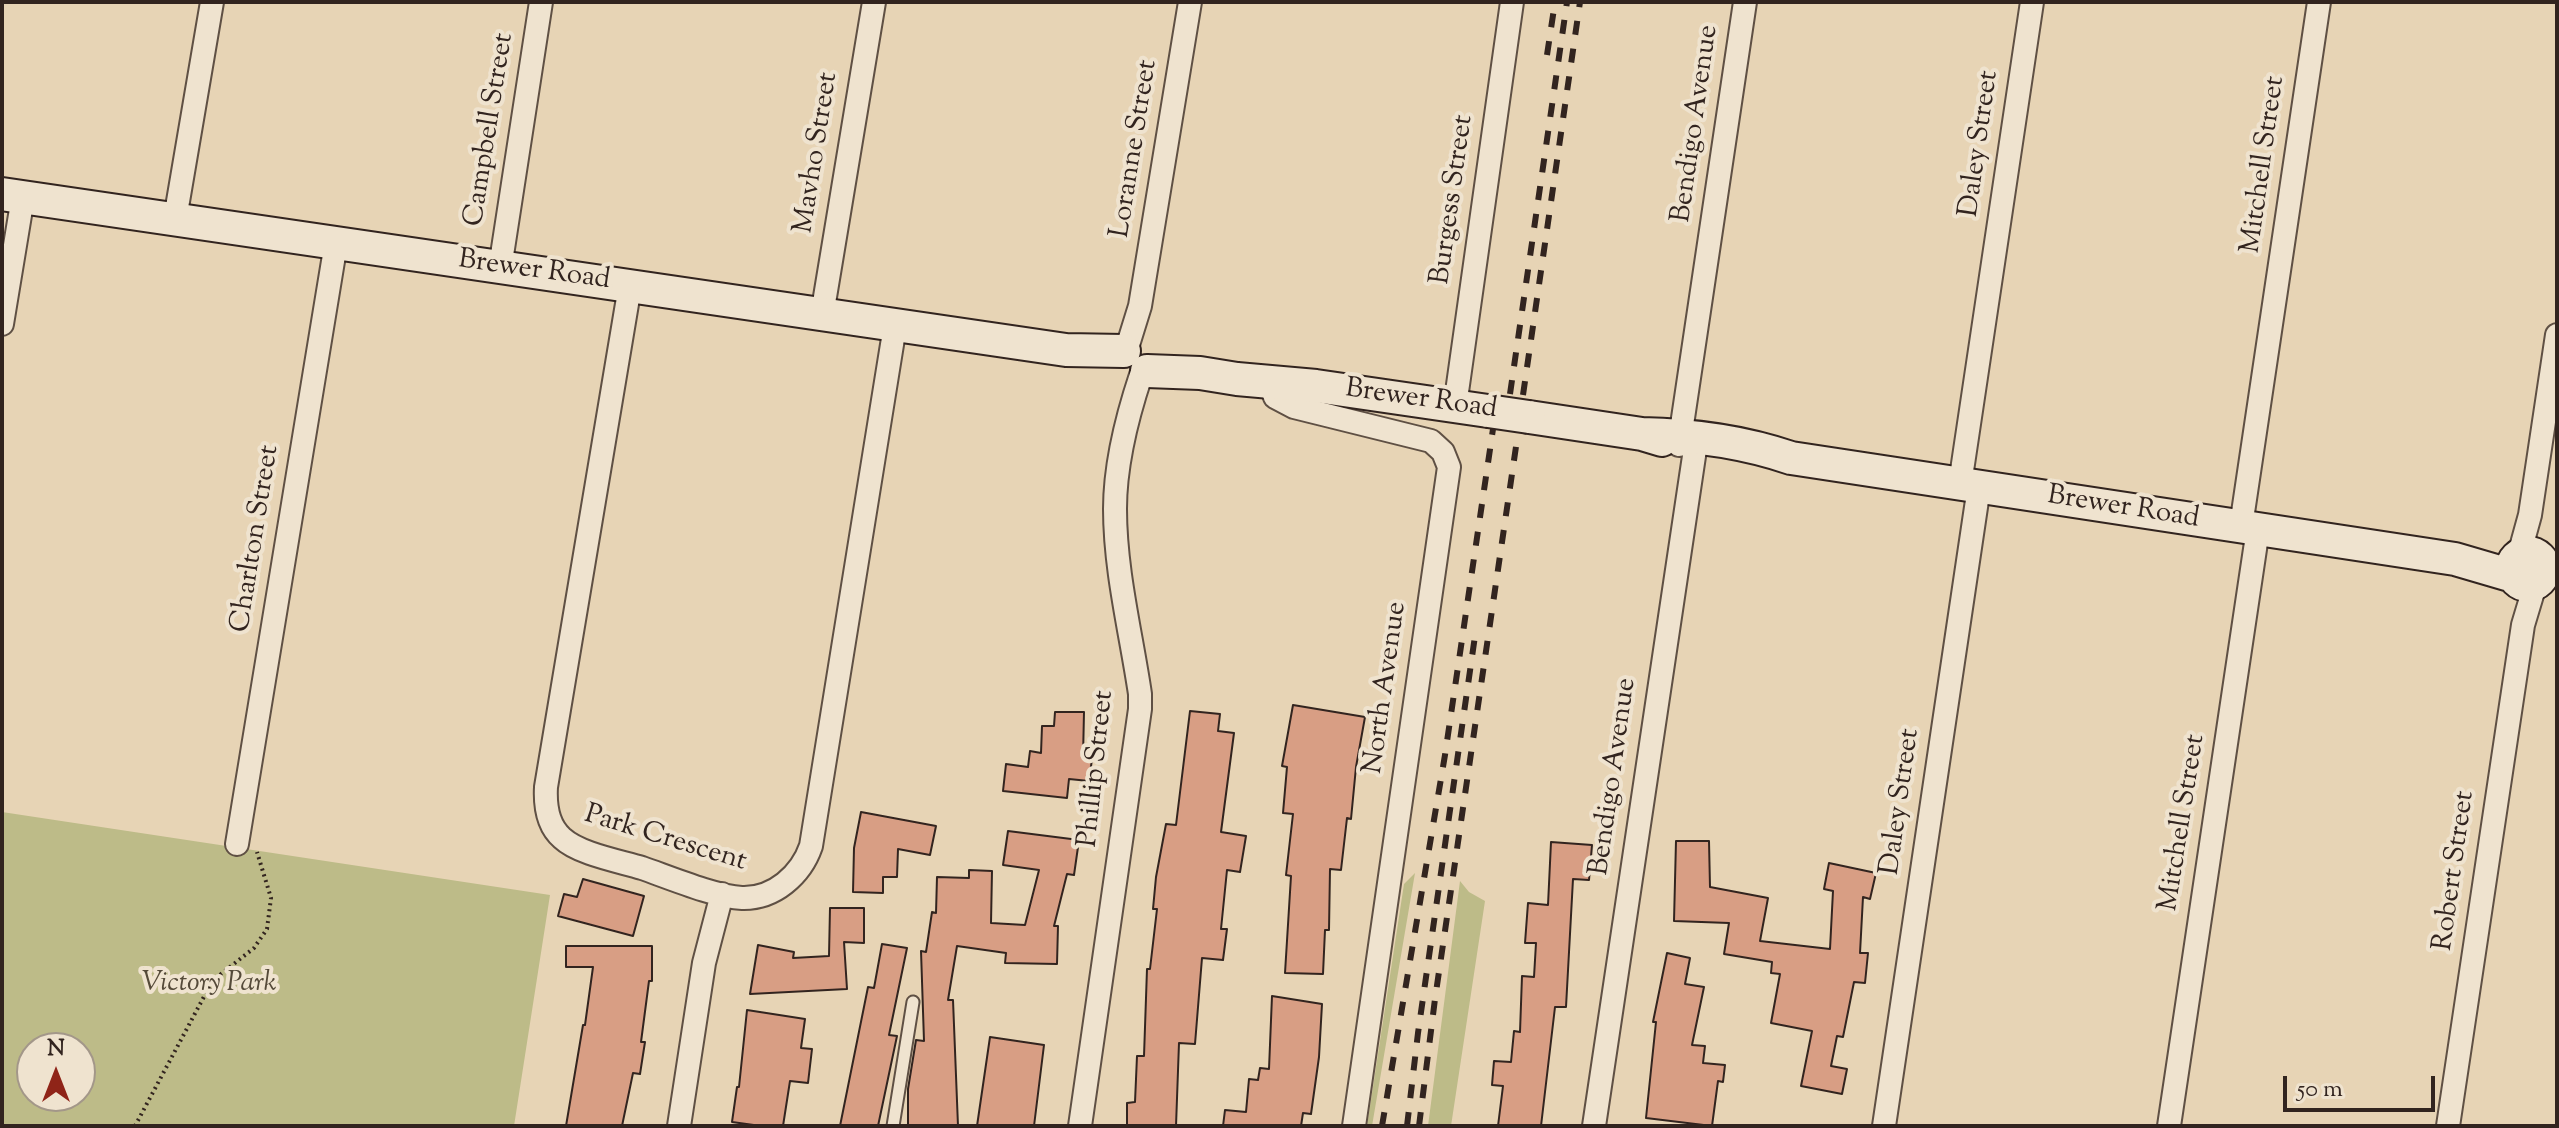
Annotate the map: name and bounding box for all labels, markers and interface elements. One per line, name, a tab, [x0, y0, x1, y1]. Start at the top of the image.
street label: Bendigo Avenue	[1667, 23, 1727, 225]
street label: Campbell Street	[459, 31, 523, 229]
street label: Loranne Street	[1105, 58, 1167, 240]
street label: Daley Street	[1954, 69, 2008, 219]
street label: Mavho Street	[789, 70, 847, 236]
street label: Mitchell Street	[2236, 74, 2294, 256]
street label: Burgess Street	[1425, 113, 1483, 287]
street label: Brewer Road	[456, 245, 612, 299]
street label: Brewer Road	[1343, 374, 1499, 428]
street label: Charlton Street	[226, 443, 288, 635]
street label: Brewer Road	[2045, 480, 2201, 538]
street label: North Avenue	[1358, 600, 1416, 776]
street label: Bendigo Avenue	[1585, 676, 1645, 878]
street label: Phillip Street	[1073, 689, 1123, 849]
street label: Daley Street	[1875, 727, 1929, 877]
street label: Mitchell Street	[2153, 732, 2215, 914]
street label: Robert Street	[2428, 789, 2484, 953]
street label: Park Crescent	[580, 799, 750, 881]
park label: Victory Park	[142, 968, 276, 1002]
north arrow	[16, 1032, 96, 1112]
text: N	[47, 1034, 65, 1066]
scale bar	[2287, 1060, 2439, 1110]
text: 50 m	[2297, 1073, 2343, 1107]

